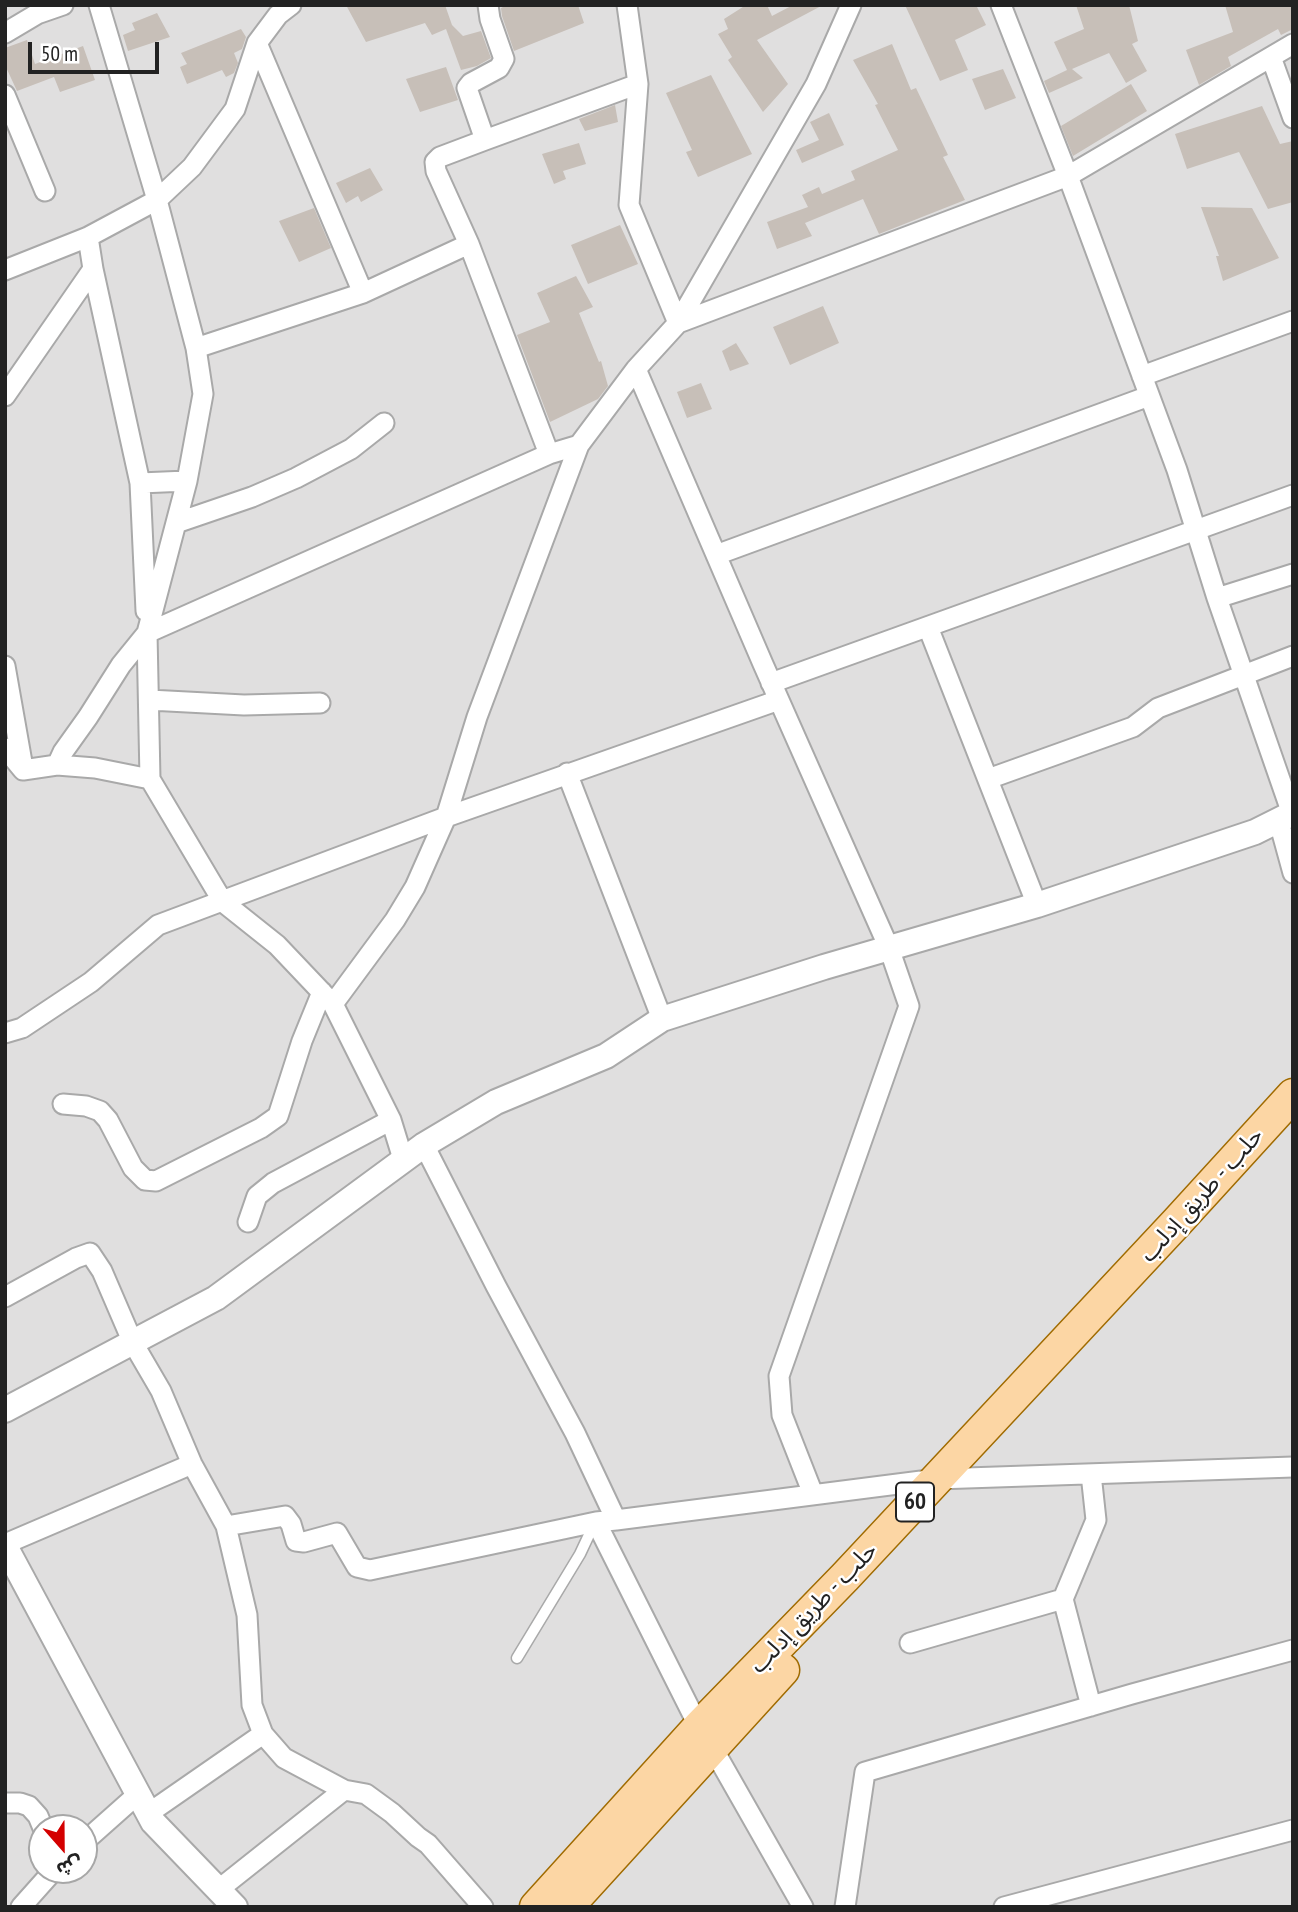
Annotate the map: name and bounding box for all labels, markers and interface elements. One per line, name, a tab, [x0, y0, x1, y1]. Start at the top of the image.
scale bar	[32, 28, 163, 72]
text: 50 m	[41, 40, 78, 67]
street label: حلب - طريق إدلب	[1134, 1122, 1270, 1268]
road number: 60	[896, 1483, 934, 1522]
street label: حلب - طريق إدلب	[744, 1537, 884, 1679]
north arrow	[28, 1814, 98, 1884]
text: ش	[53, 1851, 86, 1883]

